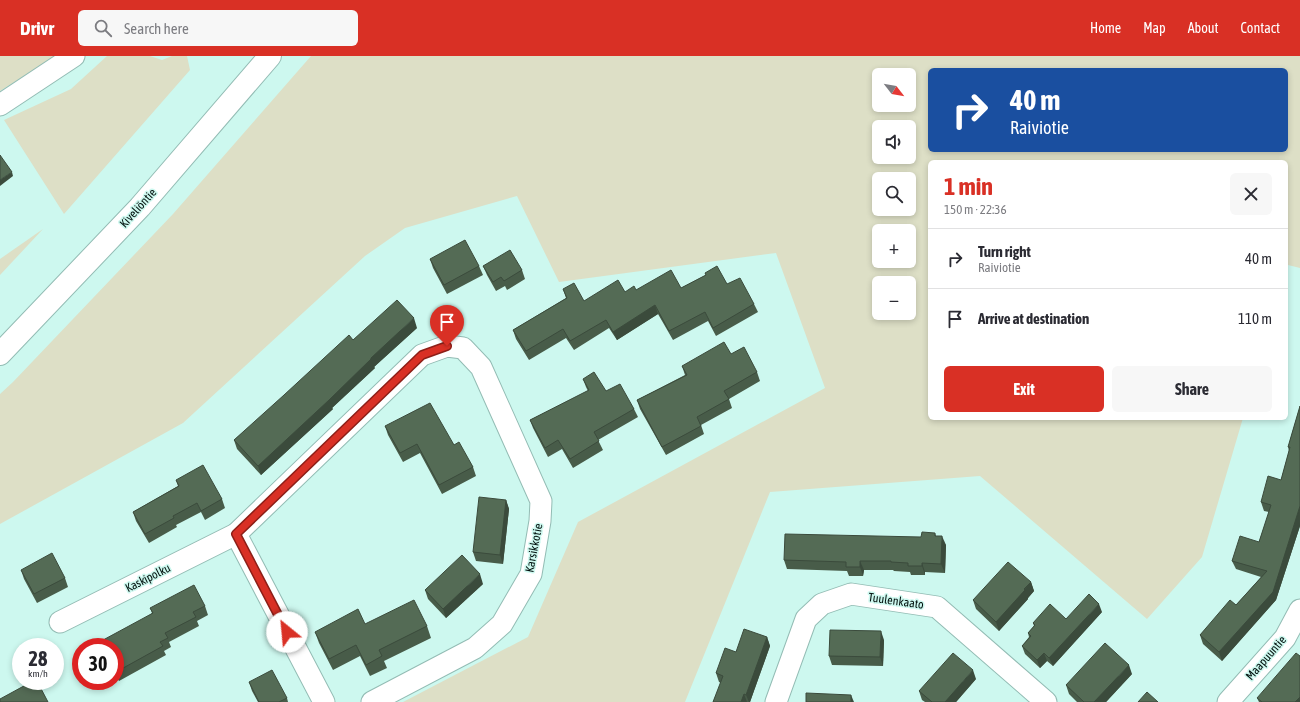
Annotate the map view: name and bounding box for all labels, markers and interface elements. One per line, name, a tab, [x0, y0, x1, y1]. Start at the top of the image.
search box	[78, 10, 358, 46]
text: Drivr	[20, 17, 54, 39]
icon: search	[92, 17, 114, 39]
text: Search here	[124, 20, 189, 37]
text: Home	[1090, 20, 1121, 36]
text: Map	[1143, 20, 1166, 36]
text: About	[1188, 20, 1219, 36]
text: Contact	[1241, 20, 1280, 36]
north arrow	[872, 68, 916, 112]
map controls	[872, 68, 916, 320]
icon: right	[944, 84, 996, 136]
text: 40 m	[1010, 84, 1060, 116]
text: Raiviotie	[1010, 117, 1069, 138]
button: sound	[872, 120, 916, 164]
button: search	[872, 172, 916, 216]
text: 1 min	[944, 173, 993, 200]
button: close	[1230, 173, 1272, 215]
street label: Kiveliöntie	[117, 185, 159, 231]
text: 150 m · 22:36	[944, 202, 1007, 217]
button: +	[872, 224, 916, 268]
text: Turn right	[978, 243, 1031, 260]
icon: right	[944, 248, 966, 270]
text: 40 m	[1245, 250, 1272, 267]
text: Raiviotie	[978, 260, 1021, 275]
button: −	[872, 276, 916, 320]
pin	[430, 305, 464, 346]
icon: arrive	[944, 308, 966, 330]
text: Arrive at destination	[978, 310, 1089, 327]
text: 110 m	[1238, 310, 1272, 327]
icon: arrive	[436, 311, 458, 333]
button: Exit	[944, 366, 1104, 412]
button: Share	[1112, 366, 1272, 412]
street label: Karsikkotie	[522, 522, 546, 574]
street label: Kaskipolku	[123, 561, 173, 595]
street label: Tuulenkaato	[867, 590, 925, 612]
position arrow	[266, 611, 308, 653]
street label: Maapuuntie	[1243, 633, 1289, 683]
speed limit sign: 30	[72, 638, 124, 690]
text: 28	[29, 647, 47, 670]
text: km/h	[28, 668, 48, 679]

